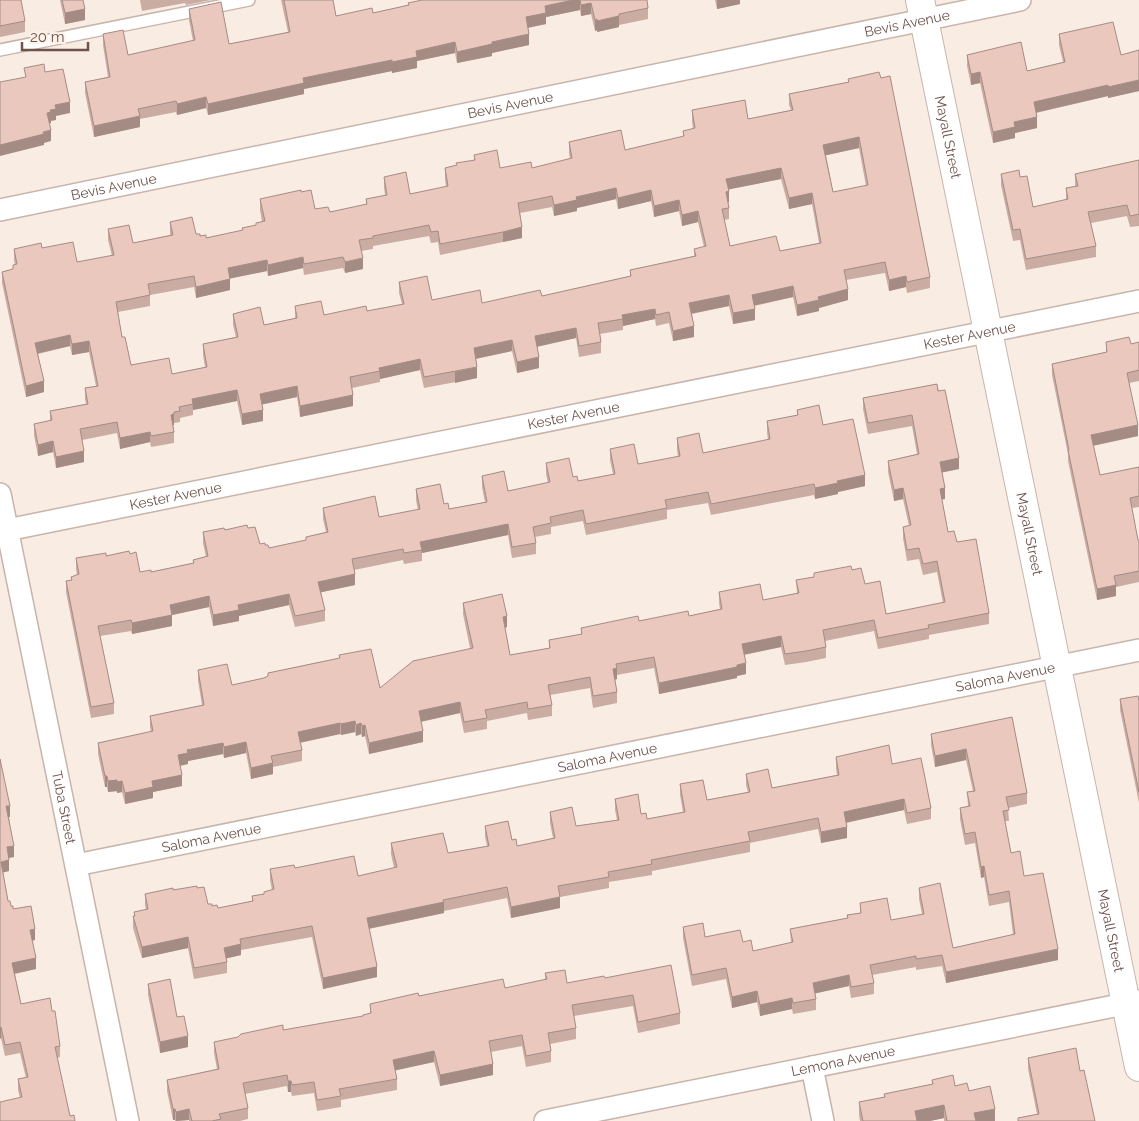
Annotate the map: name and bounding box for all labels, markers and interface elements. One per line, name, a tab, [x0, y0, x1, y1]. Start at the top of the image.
street label: Bevis Avenue	[863, 7, 951, 40]
scale bar	[22, 20, 89, 52]
text: 20 m	[30, 28, 65, 46]
street label: Bevis Avenue	[466, 88, 555, 122]
street label: Mayall Street	[932, 94, 965, 180]
street label: Bevis Avenue	[69, 170, 158, 203]
street label: Kester Avenue	[922, 318, 1017, 352]
street label: Kester Avenue	[526, 398, 621, 432]
street label: Kester Avenue	[128, 479, 223, 513]
street label: Mayall Street	[1013, 491, 1046, 577]
street label: Saloma Avenue	[954, 659, 1056, 695]
street label: Saloma Avenue	[556, 740, 658, 775]
street label: Tuba Street	[49, 769, 79, 846]
street label: Saloma Avenue	[160, 820, 262, 856]
street label: Mayall Street	[1095, 888, 1127, 974]
street label: Lemona Avenue	[790, 1043, 896, 1079]

